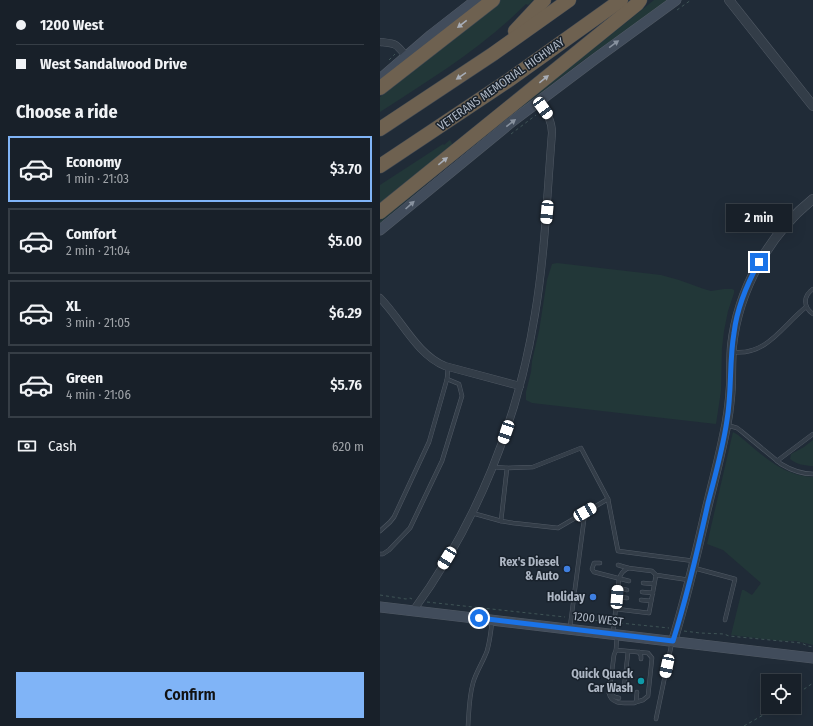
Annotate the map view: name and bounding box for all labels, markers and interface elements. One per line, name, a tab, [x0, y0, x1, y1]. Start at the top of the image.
text: 1200 West	[40, 16, 104, 34]
one-way arrow	[457, 20, 468, 28]
street label: VETERANS MEMORIAL HIGHWAY	[435, 35, 567, 133]
one-way arrow	[609, 40, 620, 48]
text: West Sandalwood Drive	[40, 55, 187, 73]
one-way arrow	[456, 72, 466, 80]
one-way arrow	[538, 75, 549, 84]
car	[531, 95, 555, 121]
text: Choose a ride	[16, 101, 118, 123]
one-way arrow	[505, 118, 516, 127]
icon: car	[18, 151, 54, 187]
text: Economy	[66, 153, 121, 171]
one-way arrow	[437, 157, 448, 165]
text: $3.70	[330, 160, 362, 178]
text: 1 min · 21:03	[66, 171, 129, 186]
one-way arrow	[405, 200, 415, 210]
car	[540, 200, 554, 224]
callout: 2 min	[726, 204, 792, 232]
text: 2 min	[745, 210, 773, 225]
icon: car	[18, 223, 54, 259]
text: Comfort	[66, 225, 117, 243]
text: $5.00	[328, 232, 362, 250]
text: 2 min · 21:04	[66, 243, 130, 258]
route end	[750, 253, 768, 271]
icon: car	[18, 295, 54, 331]
text: XL	[66, 297, 81, 315]
text: $6.29	[329, 304, 362, 322]
text: 3 min · 21:05	[66, 315, 130, 330]
icon: car	[18, 367, 54, 403]
text: Green	[66, 369, 103, 387]
text: $5.76	[330, 376, 362, 394]
text: 4 min · 21:06	[66, 387, 131, 402]
car	[496, 419, 516, 445]
icon: cash	[16, 435, 38, 457]
text: Cash	[48, 437, 77, 455]
text: 620 m	[332, 439, 364, 454]
car	[572, 501, 598, 523]
car	[436, 545, 458, 571]
place label: Rex's Diesel & Auto	[500, 555, 560, 583]
marker: Rex's Diesel & Auto	[562, 564, 572, 574]
car	[610, 585, 624, 609]
place label: Holiday	[547, 590, 585, 604]
marker: Holiday	[588, 592, 598, 602]
route start	[470, 609, 488, 627]
street label: 1200 WEST	[572, 609, 625, 629]
car	[659, 653, 675, 679]
place label: Quick Quack Car Wash	[571, 667, 634, 695]
button: Confirm	[16, 672, 364, 718]
map controls	[761, 674, 801, 714]
button: locate	[761, 674, 801, 714]
marker: Quick Quack Car Wash	[636, 676, 646, 686]

